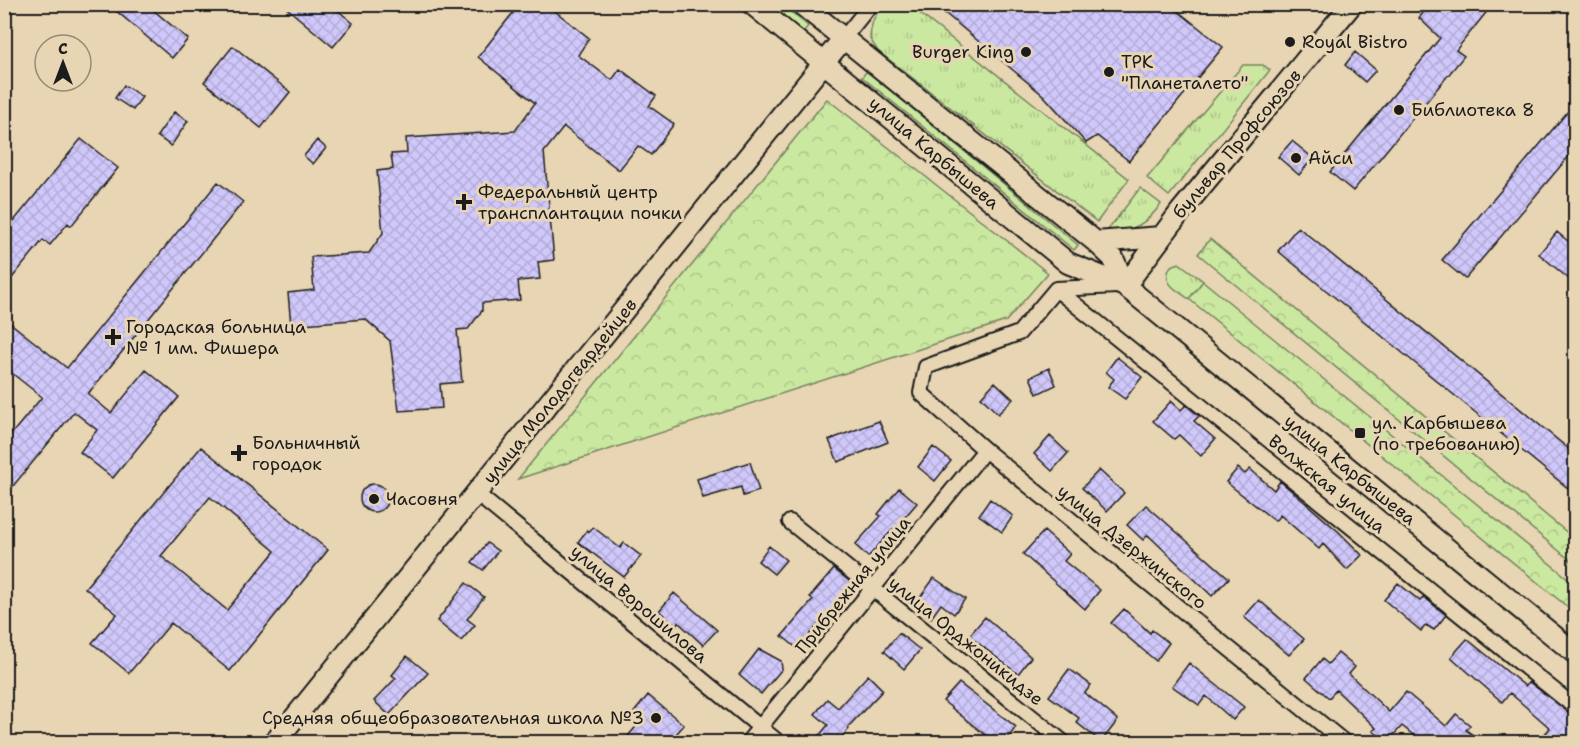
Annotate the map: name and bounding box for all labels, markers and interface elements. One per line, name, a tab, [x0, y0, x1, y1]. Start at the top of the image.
place label: Royal Bistro	[1302, 30, 1408, 54]
north arrow	[33, 33, 93, 93]
marker: Royal Bistro	[1283, 35, 1297, 49]
text: С	[58, 38, 68, 59]
place label: Burger King	[912, 40, 1014, 64]
marker: Burger King	[1019, 45, 1033, 59]
place label: ТРК "Планеталето"	[1121, 50, 1248, 95]
street label: бульвар Профсоюзов	[1167, 64, 1307, 224]
marker: ТРК "Планеталето"	[1102, 65, 1116, 79]
street label: улица Карбышева	[864, 91, 1004, 215]
place label: Библиотека 8	[1411, 98, 1535, 122]
marker: Библиотека 8	[1392, 103, 1406, 117]
place label: Айси	[1308, 146, 1353, 170]
marker: Айси	[1289, 151, 1303, 165]
place label: Федеральный центр трансплантации почки	[478, 180, 682, 225]
marker: Федеральный центр трансплантации почки	[455, 193, 473, 211]
street label: улица Молодогвардейцев	[478, 293, 642, 489]
place label: Городская больница № 1 им. Фишера	[126, 315, 306, 360]
marker: Городская больница № 1 им. Фишера	[104, 328, 122, 346]
street label: улица Карбышева	[1279, 409, 1421, 531]
place label: ул. Карбышева (по требованию)	[1372, 411, 1520, 456]
marker: ул. Карбышева (по требованию)	[1353, 426, 1367, 440]
street label: Волжская улица	[1263, 429, 1391, 539]
place label: Больничный городок	[252, 431, 361, 476]
marker: Больничный городок	[230, 444, 248, 462]
street label: улица Дзержинского	[1052, 479, 1212, 615]
place label: Часовня	[386, 487, 458, 511]
marker: Часовня	[367, 492, 381, 506]
street label: Прибрежная улица	[790, 511, 916, 659]
street label: улица Ворошилова	[565, 540, 713, 668]
street label: улица Орджоникидзе	[883, 571, 1049, 711]
place label: Средняя общеобразовательная школа №3	[262, 706, 644, 730]
marker: Средняя общеобразовательная школа №3	[649, 711, 663, 725]

